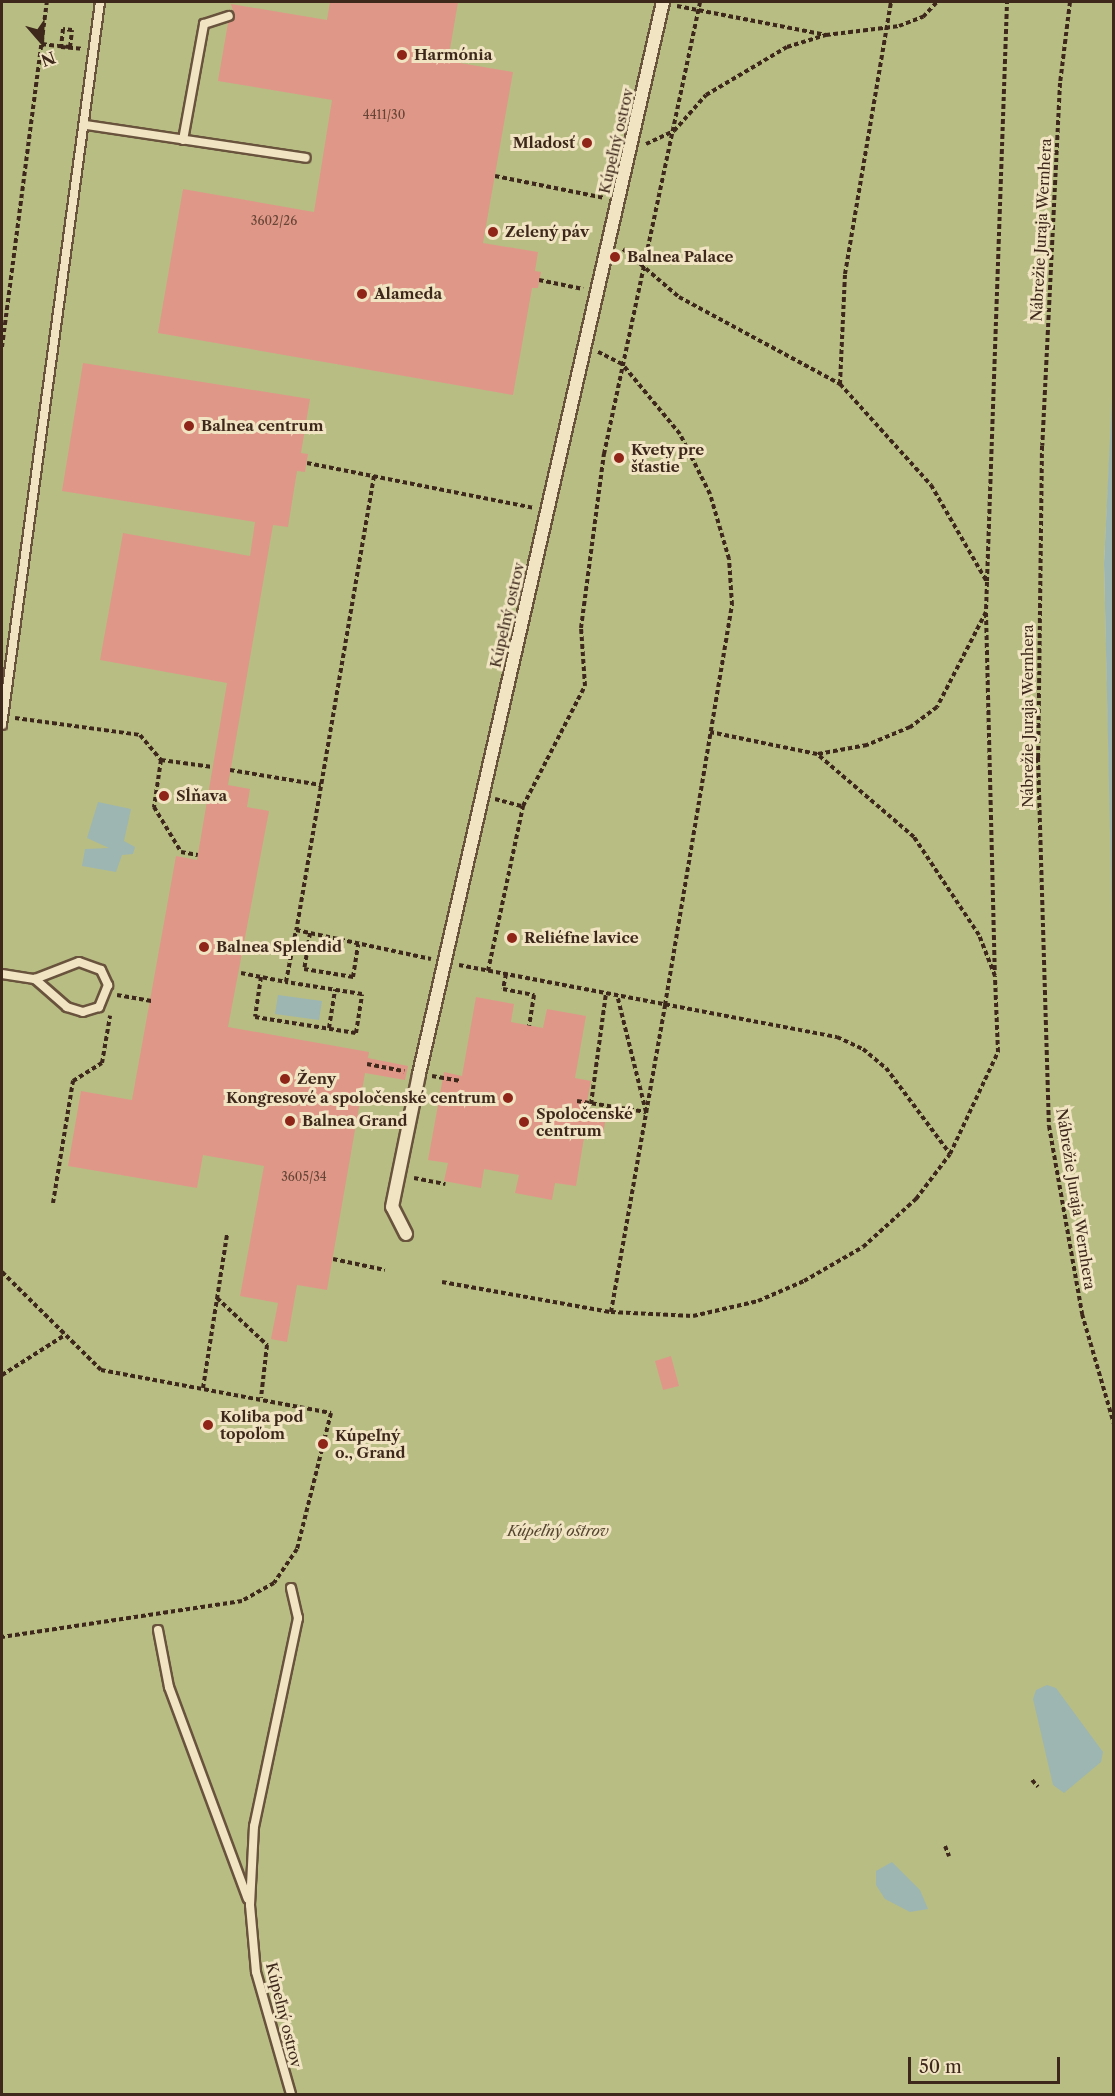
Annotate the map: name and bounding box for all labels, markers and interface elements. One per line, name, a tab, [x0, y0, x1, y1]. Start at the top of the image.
north arrow	[12, 12, 72, 72]
place label: Harmónia	[414, 46, 492, 64]
text: N	[38, 47, 58, 71]
marker: Harmónia	[395, 48, 409, 62]
street label: Kúpeľný ostrov	[595, 86, 637, 196]
house number: 4411/30	[363, 108, 405, 122]
place label: Mladosť	[513, 134, 575, 152]
marker: Mladosť	[580, 136, 594, 150]
street label: Nábrežie Juraja Wernhera	[1027, 138, 1055, 322]
house number: 3602/26	[251, 214, 297, 228]
place label: Zelený páv	[505, 223, 590, 241]
marker: Zelený páv	[486, 225, 500, 239]
place label: Balnea Palace	[627, 248, 734, 266]
marker: Balnea Palace	[608, 250, 622, 264]
place label: Alameda	[374, 285, 442, 303]
marker: Alameda	[355, 287, 369, 301]
place label: Balnea centrum	[201, 417, 324, 435]
marker: Balnea centrum	[182, 419, 196, 433]
place label: Kvety pre šťastie	[631, 440, 705, 475]
marker: Kvety pre šťastie	[612, 451, 626, 465]
street label: Kúpeľný ostrov	[486, 560, 528, 670]
street label: Nábrežie Juraja Wernhera	[1019, 624, 1037, 808]
place label: Sĺňava	[176, 787, 227, 805]
marker: Sĺňava	[157, 789, 171, 803]
place label: Reliéfne lavice	[524, 929, 639, 947]
marker: Reliéfne lavice	[505, 931, 519, 945]
place label: Balnea Splendid	[216, 938, 342, 956]
marker: Balnea Splendid	[197, 940, 211, 954]
place label: Ženy	[297, 1070, 336, 1088]
marker: Ženy	[278, 1072, 292, 1086]
place label: Kongresové a spoločenské centrum	[226, 1089, 496, 1107]
marker: Kongresové a spoločenské centrum	[501, 1091, 515, 1105]
place label: Spoločenské centrum	[536, 1104, 633, 1139]
street label: Nábrežie Juraja Wernhera	[1053, 1107, 1099, 1291]
place label: Balnea Grand	[302, 1112, 408, 1130]
marker: Balnea Grand	[283, 1114, 297, 1128]
marker: Spoločenské centrum	[517, 1115, 531, 1129]
house number: 3605/34	[281, 1170, 327, 1184]
place label: Koliba pod topoľom	[220, 1407, 304, 1442]
marker: Koliba pod topoľom	[201, 1418, 215, 1432]
place label: Kúpeľný o., Grand	[335, 1426, 405, 1461]
marker: Kúpeľný o., Grand	[316, 1437, 330, 1451]
park label: Kúpeľný ostrov	[507, 1522, 609, 1540]
street label: Kúpeľný ostrov	[262, 1960, 306, 2070]
scale bar	[911, 2045, 1062, 2083]
text: 50 m	[919, 2056, 962, 2078]

